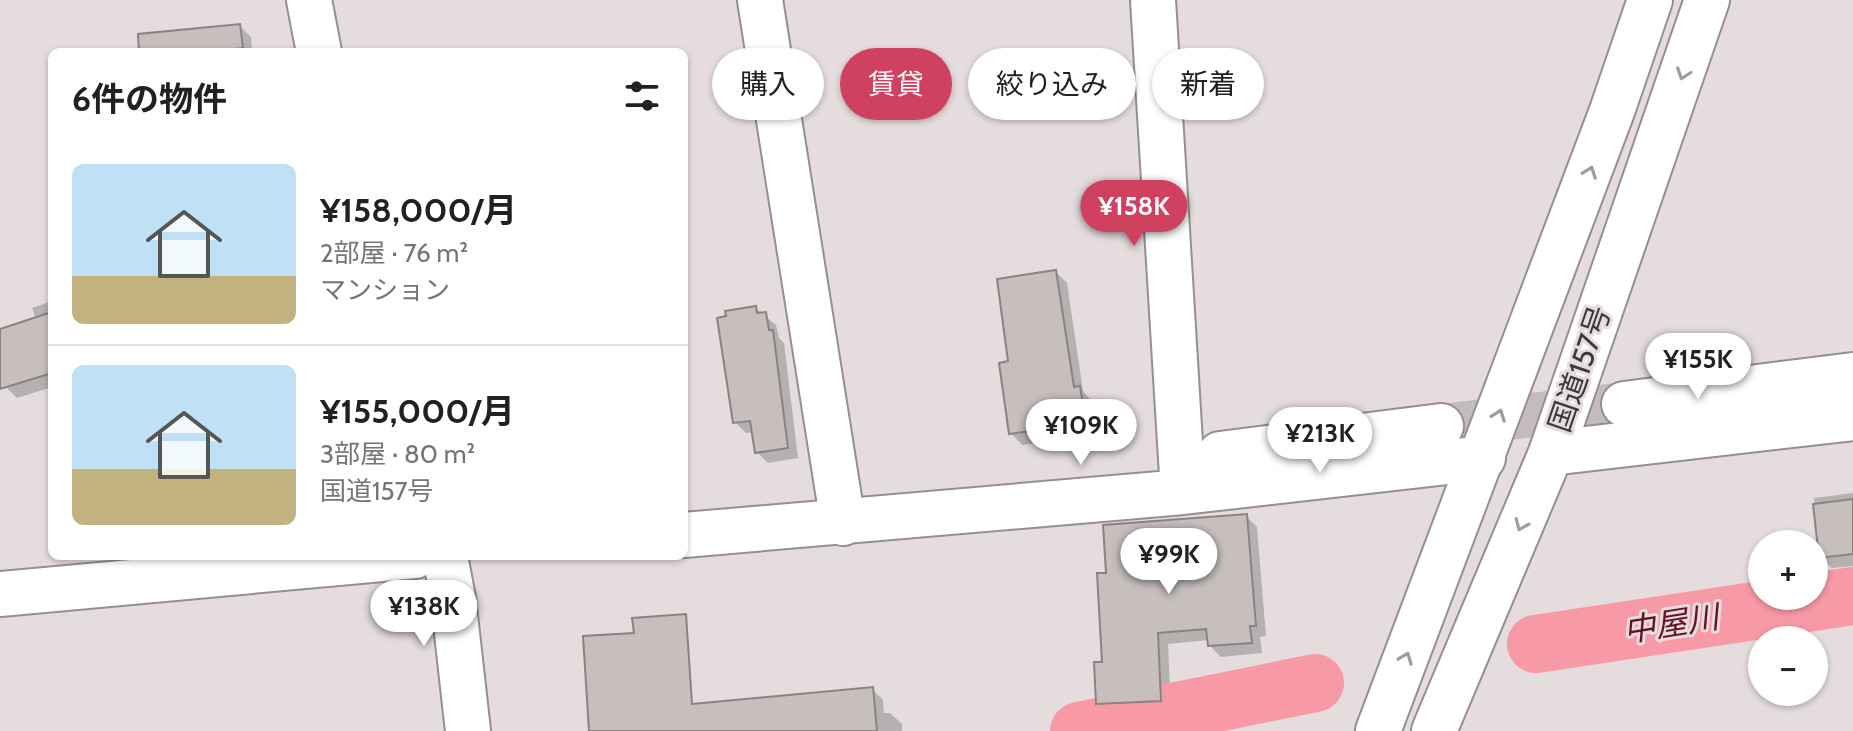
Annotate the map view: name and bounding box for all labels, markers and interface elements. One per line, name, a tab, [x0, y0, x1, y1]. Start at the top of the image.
chip: 購入	[712, 48, 824, 120]
chip: 賃貸	[840, 48, 952, 120]
chip: 絞り込み	[968, 48, 1136, 120]
chip: 新着	[1152, 48, 1264, 120]
one-way arrow	[1676, 66, 1693, 80]
icon: filters	[620, 74, 664, 118]
text: 6件の物件	[72, 78, 227, 120]
one-way arrow	[1580, 166, 1597, 180]
pin: ¥158K	[1078, 180, 1190, 248]
text: ¥158,000/月	[320, 189, 517, 231]
text: ¥158K	[1098, 190, 1170, 222]
icon: home	[136, 196, 232, 292]
text: 2部屋 · 76 m²	[320, 237, 468, 269]
text: マンション	[320, 274, 450, 306]
street label: 国道157号	[1541, 301, 1618, 437]
pin: ¥155K	[1642, 333, 1754, 401]
text: ¥155K	[1663, 343, 1733, 375]
text: ¥155,000/月	[320, 390, 515, 432]
icon: home	[136, 397, 232, 493]
pin: ¥109K	[1025, 399, 1137, 467]
pin: ¥213K	[1264, 407, 1376, 475]
text: ¥109K	[1044, 409, 1118, 441]
one-way arrow	[1489, 409, 1506, 423]
text: ¥213K	[1285, 417, 1355, 449]
text: 3部屋 · 80 m²	[320, 438, 475, 470]
text: 国道157号	[320, 475, 434, 507]
one-way arrow	[1515, 517, 1531, 531]
pin: ¥99K	[1122, 528, 1216, 596]
map controls	[1748, 530, 1828, 706]
button: +	[1748, 530, 1828, 610]
text: ¥99K	[1138, 538, 1200, 570]
pin: ¥138K	[368, 580, 480, 648]
text: ¥138K	[388, 590, 460, 622]
water label: 中屋川	[1620, 596, 1724, 650]
button: −	[1748, 626, 1828, 706]
one-way arrow	[1396, 652, 1413, 666]

